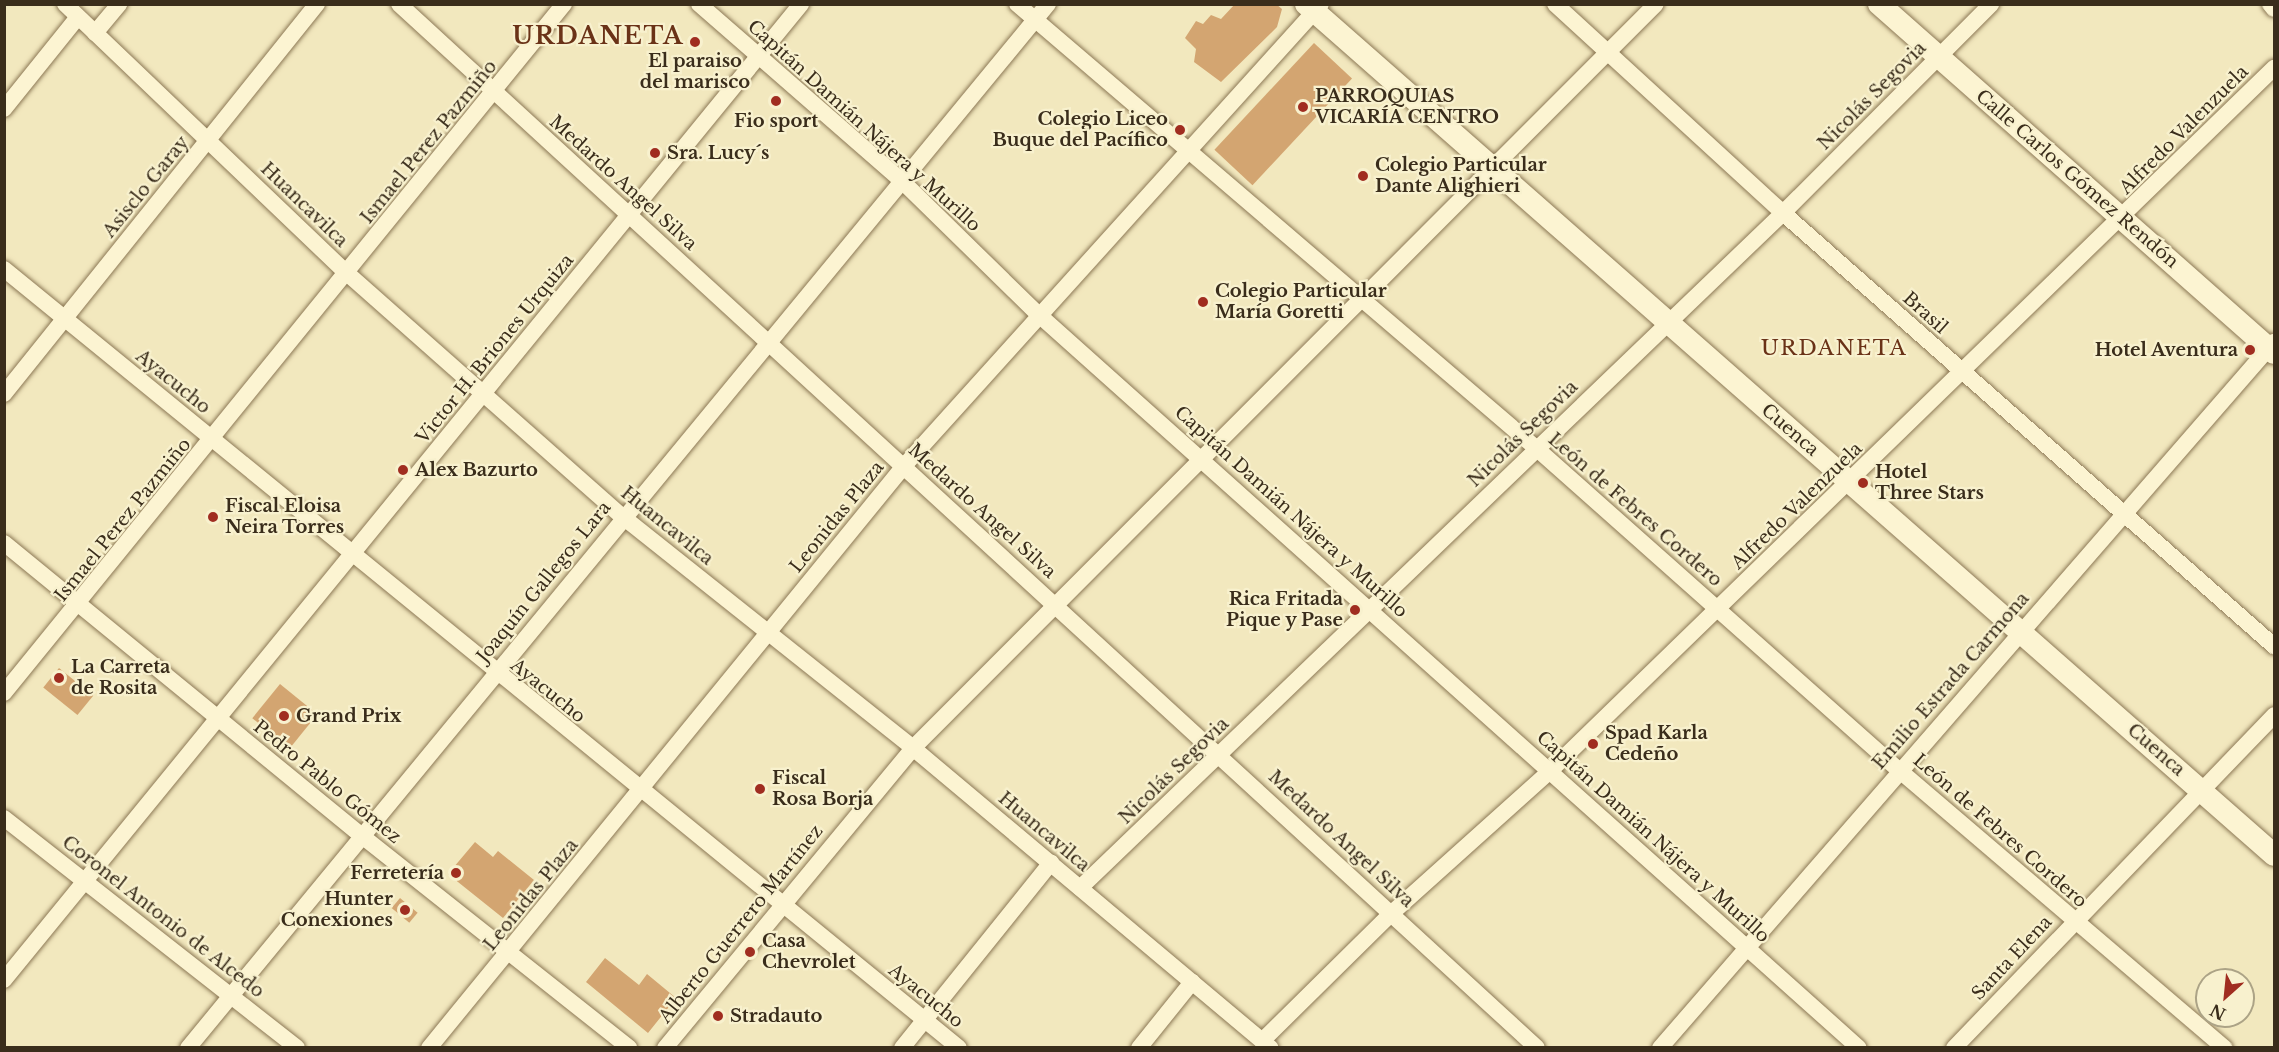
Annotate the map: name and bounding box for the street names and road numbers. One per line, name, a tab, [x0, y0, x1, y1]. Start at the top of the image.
street label: Capitán Damián Nájera y Murillo	[743, 15, 985, 237]
street label: Nicolás Segovia	[1814, 38, 1930, 154]
street label: Ismael Perez Pazmiño	[356, 56, 502, 228]
street label: Alfredo Valenzuela	[2115, 61, 2253, 199]
street label: Calle Carlos Gómez Rendón	[1971, 85, 2183, 273]
street label: Medardo Angel Silva	[545, 111, 701, 255]
street label: Asisclo Garay	[99, 132, 193, 242]
street label: Huancavilca	[256, 158, 352, 252]
street label: Victor H. Briones Urquiza	[412, 250, 578, 448]
street label: Brasil	[1898, 287, 1952, 339]
street label: Ayacucho	[131, 345, 215, 419]
street label: Nicolás Segovia	[1464, 376, 1582, 492]
street label: Cuenca	[1757, 399, 1823, 461]
street label: Capitán Damián Nájera y Murillo	[1170, 401, 1412, 623]
street label: León de Febres Cordero	[1544, 429, 1726, 591]
street label: Ismael Perez Pazmiño	[50, 434, 196, 606]
street label: Alfredo Valenzuela	[1727, 438, 1867, 574]
street label: Medardo Angel Silva	[904, 439, 1060, 583]
street label: Leonidas Plaza	[785, 457, 889, 577]
street label: Huancavilca	[616, 482, 718, 570]
street label: Joaquín Gallegos Lara	[472, 497, 616, 667]
street label: Emilio Estrada Carmona	[1868, 588, 2034, 774]
street label: Ayacucho	[506, 654, 590, 728]
street label: Nicolás Segovia	[1115, 713, 1233, 829]
street label: Pedro Pablo Gómez	[249, 716, 405, 848]
street label: Cuenca	[2123, 719, 2189, 781]
street label: Capitán Damián Nájera y Murillo	[1532, 726, 1774, 948]
street label: León de Febres Cordero	[1909, 750, 2091, 912]
street label: Medardo Angel Silva	[1264, 766, 1418, 912]
street label: Huancavilca	[994, 788, 1094, 876]
street label: Alberto Guerrero Martínez	[654, 821, 828, 1027]
street label: Coronel Antonio de Alcedo	[57, 831, 269, 1003]
street label: Leonidas Plaza	[479, 835, 583, 955]
street label: Santa Elena	[1967, 911, 2057, 1005]
street label: Ayacucho	[884, 959, 968, 1033]

